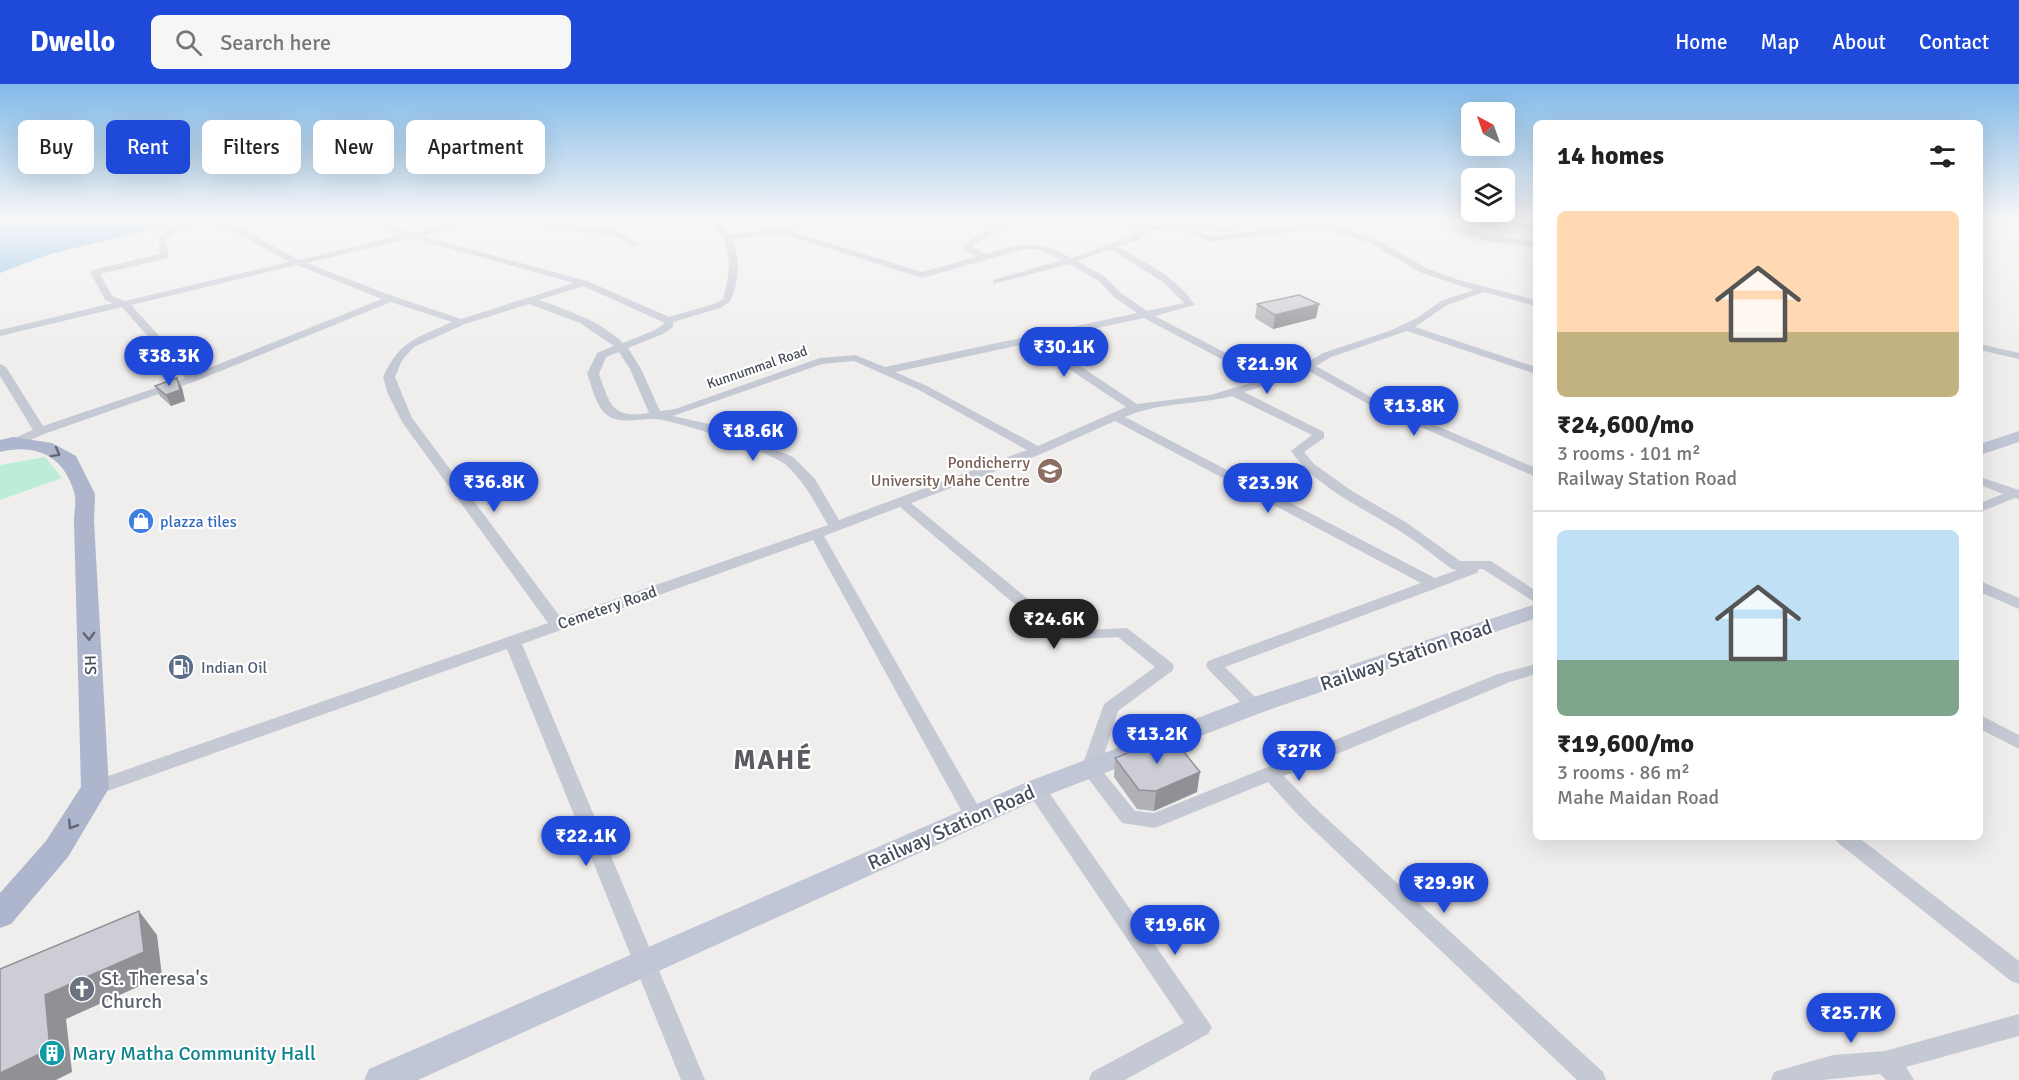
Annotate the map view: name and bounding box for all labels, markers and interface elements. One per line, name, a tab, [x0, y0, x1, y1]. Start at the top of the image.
search box	[151, 15, 571, 69]
text: Dwello	[30, 25, 115, 59]
icon: search	[172, 26, 205, 59]
text: Search here	[220, 29, 331, 56]
text: Home	[1675, 29, 1728, 55]
text: Map	[1761, 29, 1799, 55]
text: About	[1832, 29, 1886, 55]
text: Contact	[1919, 29, 1989, 55]
north arrow	[1461, 102, 1515, 156]
map controls	[1461, 102, 1515, 222]
chip: Buy	[18, 120, 94, 174]
chip: Rent	[106, 120, 190, 174]
chip: Filters	[202, 120, 301, 174]
chip: New	[313, 120, 394, 174]
chip: Apartment	[406, 120, 545, 174]
text: 14 homes	[1557, 140, 1664, 172]
icon: filters	[1926, 140, 1959, 173]
button: layers	[1461, 168, 1515, 222]
icon: home	[1704, 250, 1812, 358]
pin: ₹30.1K	[1015, 327, 1113, 378]
text: ₹30.1K	[1033, 334, 1095, 359]
pin: ₹38.3K	[120, 336, 218, 387]
street label: Kunnummal Road	[705, 342, 810, 393]
text: ₹38.3K	[138, 343, 200, 368]
pin: ₹21.9K	[1218, 344, 1316, 395]
text: ₹21.9K	[1236, 351, 1298, 376]
pin: ₹13.8K	[1365, 386, 1463, 437]
text: ₹13.8K	[1383, 393, 1445, 418]
text: ₹24,600/mo	[1557, 409, 1694, 441]
pin: ₹18.6K	[704, 411, 802, 462]
text: ₹18.6K	[722, 418, 784, 443]
text: 3 rooms · 101 m²	[1557, 441, 1701, 466]
one-way arrow	[50, 446, 61, 457]
place label: Pondicherry University Mahe Centre	[871, 453, 1031, 491]
school or university icon: Pondicherry University Mahe Centre	[1035, 456, 1065, 486]
pin: ₹36.8K	[445, 462, 543, 513]
pin: ₹23.9K	[1219, 463, 1317, 514]
text: Railway Station Road	[1557, 466, 1737, 491]
text: ₹36.8K	[463, 469, 525, 494]
text: ₹23.9K	[1237, 470, 1299, 495]
shop icon: plazza tiles	[126, 506, 156, 536]
place label: plazza tiles	[160, 512, 237, 532]
icon: home	[1704, 569, 1812, 677]
street label: Cemetery Road	[555, 582, 659, 634]
pin: ₹24.6K	[1005, 599, 1103, 650]
text: ₹24.6K	[1023, 606, 1085, 631]
street label: Railway Station Road	[1317, 614, 1495, 697]
one-way arrow	[82, 632, 95, 641]
fuel station icon: Indian Oil	[166, 652, 196, 682]
street label: SH	[81, 655, 101, 675]
place label: Indian Oil	[201, 658, 267, 678]
pin: ₹13.2K	[1108, 714, 1206, 765]
text: ₹13.2K	[1126, 721, 1188, 746]
text: ₹19,600/mo	[1557, 728, 1694, 760]
pin: ₹27K	[1263, 731, 1335, 782]
text: ₹27K	[1277, 738, 1321, 763]
district label: MAHÉ	[733, 743, 813, 777]
text: 3 rooms · 86 m²	[1557, 760, 1690, 785]
street label: Railway Station Road	[864, 779, 1039, 876]
text: Mahe Maidan Road	[1557, 785, 1719, 810]
pin: ₹22.1K	[537, 816, 635, 867]
one-way arrow	[68, 819, 80, 829]
text: ₹22.1K	[555, 823, 617, 848]
pin: ₹29.9K	[1395, 863, 1493, 914]
text: ₹29.9K	[1413, 870, 1475, 895]
pin: ₹19.6K	[1126, 905, 1224, 956]
text: ₹19.6K	[1144, 912, 1206, 937]
place label: St. Theresa's Church	[101, 966, 208, 1014]
church icon: St. Theresa's Church	[67, 974, 97, 1004]
pin: ₹25.7K	[1802, 993, 1900, 1044]
text: ₹25.7K	[1820, 1000, 1882, 1025]
building icon: Mary Matha Community Hall	[37, 1038, 67, 1068]
place label: Mary Matha Community Hall	[72, 1041, 316, 1066]

